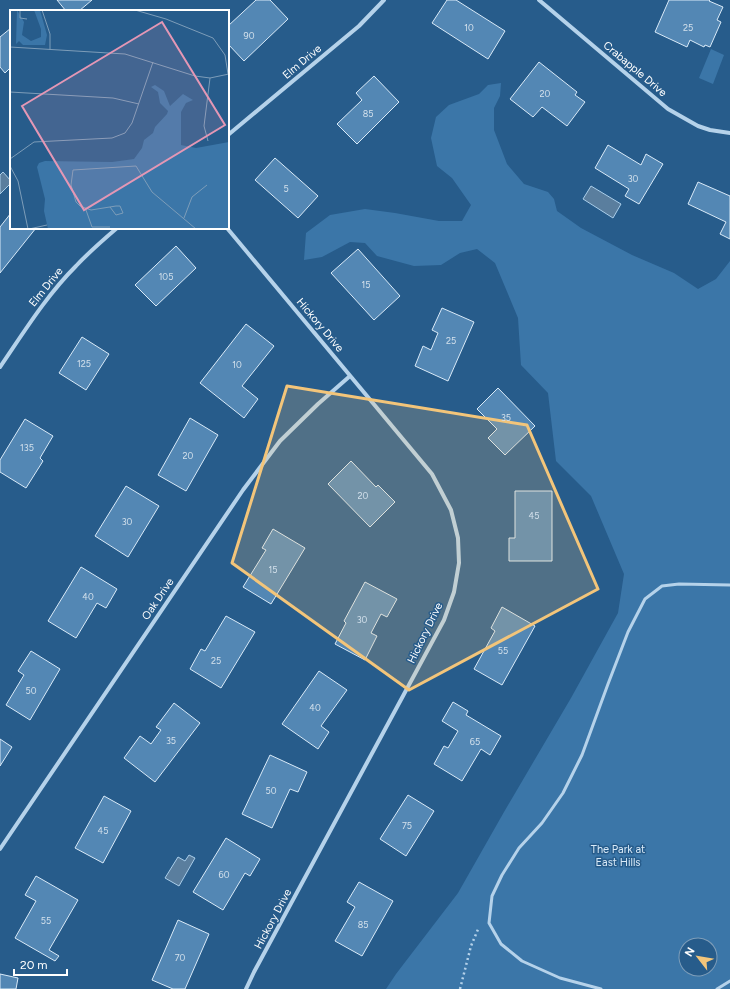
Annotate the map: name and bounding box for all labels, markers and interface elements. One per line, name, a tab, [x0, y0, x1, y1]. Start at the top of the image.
inset map	[10, 10, 229, 229]
house number: 10	[464, 22, 474, 33]
house number: 25	[683, 22, 693, 33]
house number: 90	[244, 30, 255, 41]
street label: Crabapple Drive	[601, 39, 669, 99]
street label: Elm Drive	[280, 42, 324, 82]
house number: 20	[540, 88, 551, 99]
house number: 85	[363, 108, 373, 119]
house number: 30	[628, 173, 639, 184]
house number: 5	[283, 183, 289, 194]
street label: Elm Drive	[26, 265, 66, 309]
house number: 105	[159, 271, 173, 282]
house number: 15	[362, 279, 370, 290]
street label: Hickory Drive	[294, 296, 346, 354]
house number: 25	[446, 335, 456, 346]
house number: 125	[77, 358, 91, 369]
house number: 10	[232, 359, 242, 370]
house number: 35	[501, 412, 511, 423]
house number: 135	[20, 442, 34, 453]
house number: 20	[183, 450, 194, 461]
house number: 20	[358, 490, 369, 501]
house number: 45	[529, 510, 539, 521]
house number: 30	[122, 516, 133, 527]
house number: 15	[269, 564, 277, 575]
street label: Oak Drive	[139, 576, 177, 622]
house number: 40	[82, 591, 94, 602]
street label: Hickory Drive	[405, 600, 445, 666]
house number: 30	[357, 614, 368, 625]
house number: 55	[498, 645, 508, 656]
house number: 25	[211, 655, 221, 666]
house number: 50	[26, 685, 37, 696]
house number: 40	[309, 702, 321, 713]
house number: 35	[166, 735, 176, 746]
house number: 65	[470, 736, 480, 747]
house number: 50	[266, 785, 277, 796]
house number: 75	[402, 820, 412, 831]
house number: 45	[98, 825, 108, 836]
park label: The Park at East Hills	[591, 843, 645, 869]
house number: 60	[219, 869, 230, 880]
street label: Hickory Drive	[252, 887, 294, 951]
house number: 55	[41, 915, 51, 926]
house number: 85	[358, 919, 368, 930]
north arrow	[678, 937, 718, 977]
text: N	[682, 945, 698, 959]
scale bar	[14, 951, 67, 977]
house number: 70	[175, 952, 186, 963]
text: 20 m	[20, 958, 48, 972]

